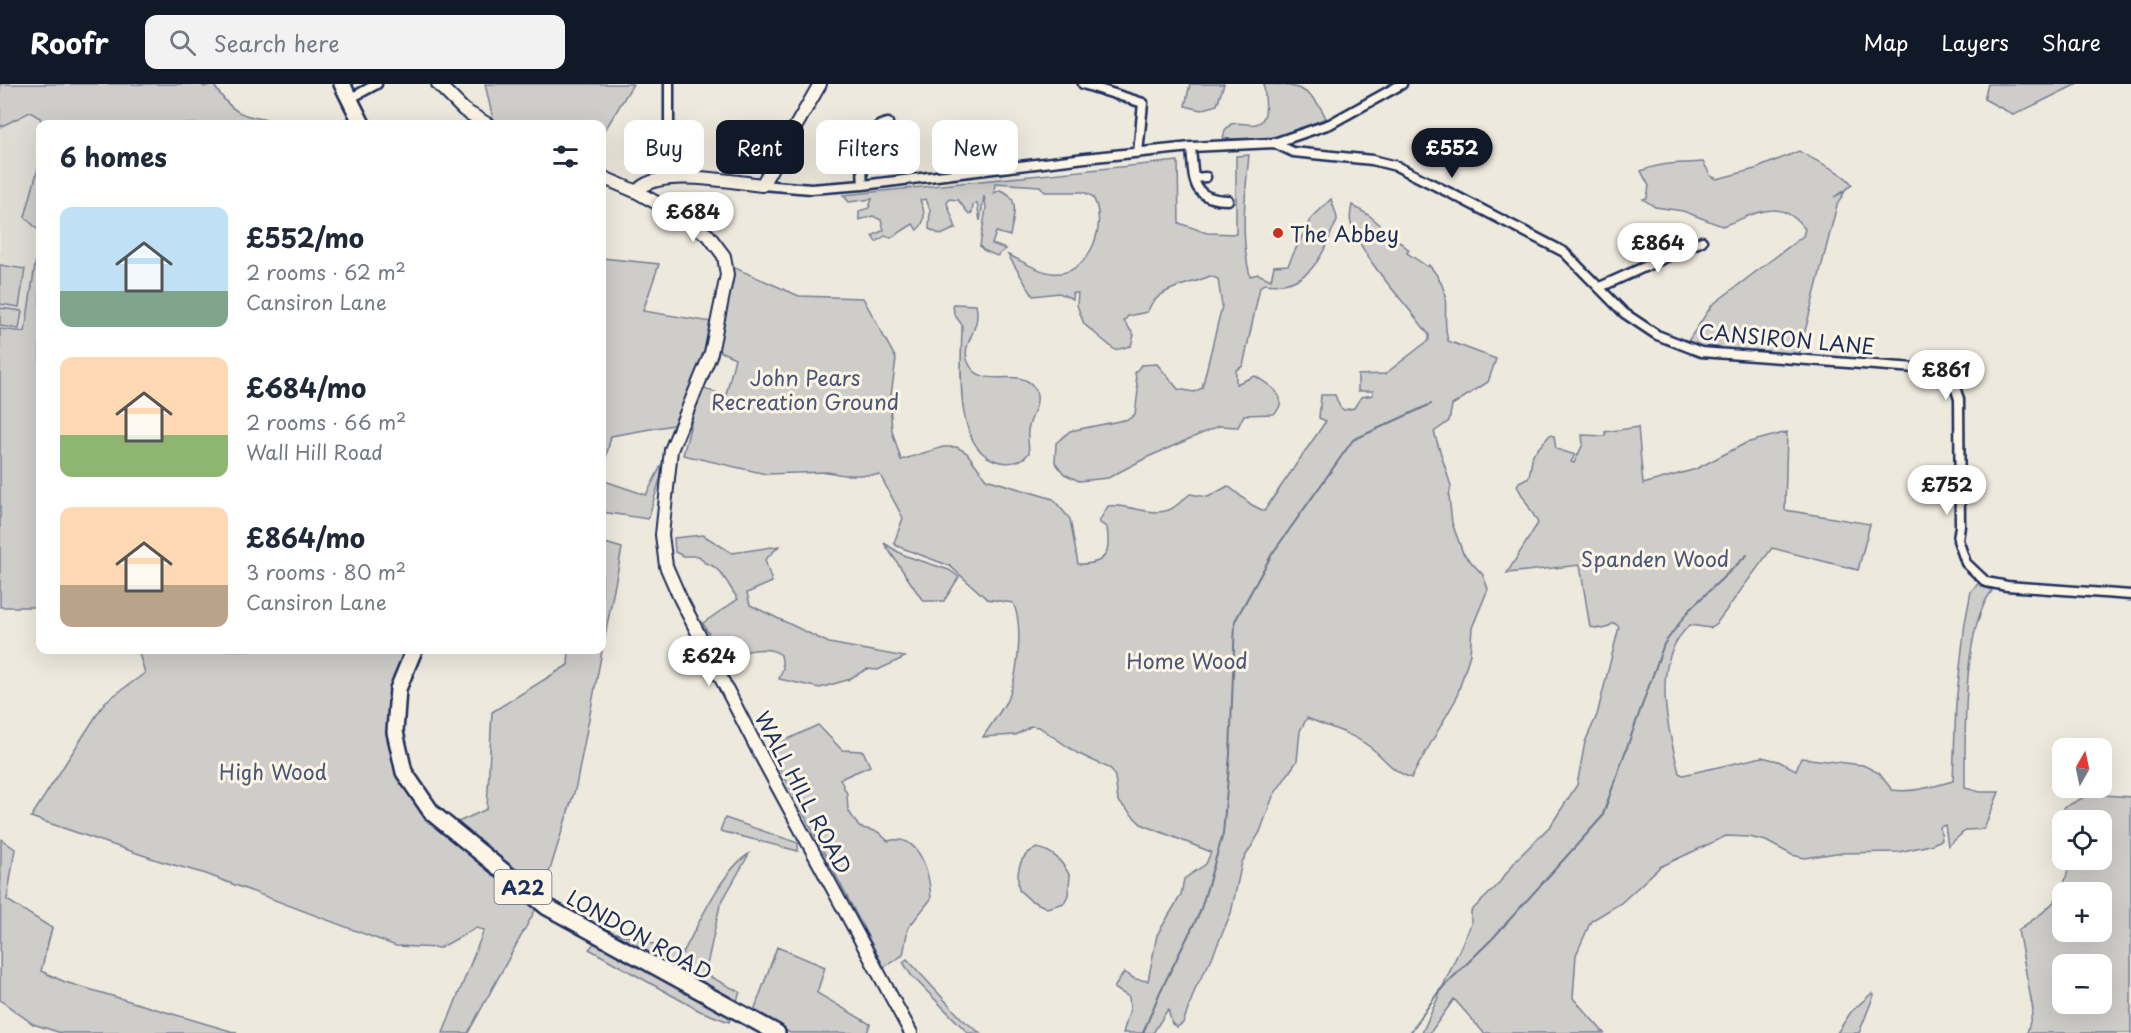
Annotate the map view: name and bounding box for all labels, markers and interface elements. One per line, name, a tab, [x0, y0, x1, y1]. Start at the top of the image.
search box	[145, 15, 565, 69]
text: Roofr	[30, 21, 109, 64]
icon: search	[166, 26, 199, 59]
text: Search here	[214, 26, 339, 59]
text: Map	[1864, 26, 1908, 58]
text: Layers	[1941, 26, 2009, 58]
text: Share	[2042, 26, 2101, 58]
chip: Buy	[624, 120, 704, 174]
chip: Rent	[716, 120, 804, 174]
chip: Filters	[816, 120, 920, 174]
chip: New	[932, 120, 1018, 174]
pin: £552	[1416, 128, 1488, 179]
text: £552	[1426, 132, 1478, 162]
text: 6 homes	[60, 137, 167, 176]
icon: filters	[549, 140, 582, 173]
pin: £684	[657, 192, 729, 243]
text: £684	[666, 196, 720, 226]
place label: The Abbey	[1290, 217, 1399, 249]
text: £552/mo	[246, 218, 364, 257]
pin: £864	[1622, 223, 1694, 274]
marker: The Abbey	[1271, 226, 1285, 240]
text: £864	[1631, 227, 1685, 257]
icon: home	[108, 231, 180, 303]
text: 2 rooms · 62 m²	[246, 257, 406, 287]
text: Cansiron Lane	[246, 287, 387, 317]
street label: CANSIRON LANE	[1697, 314, 1877, 362]
pin: £861	[1910, 350, 1982, 401]
text: £861	[1922, 354, 1970, 384]
park label: John Pears Recreation Ground	[711, 361, 899, 417]
text: £684/mo	[246, 368, 366, 407]
icon: home	[108, 381, 180, 453]
text: 2 rooms · 66 m²	[246, 407, 406, 437]
text: Wall Hill Road	[246, 437, 383, 467]
pin: £752	[1911, 465, 1983, 516]
text: £752	[1921, 469, 1973, 499]
text: £864/mo	[246, 518, 365, 557]
icon: home	[108, 531, 180, 603]
park label: Spanden Wood	[1581, 542, 1729, 574]
text: 3 rooms · 80 m²	[246, 557, 406, 587]
text: Cansiron Lane	[246, 587, 387, 617]
pin: £624	[673, 636, 745, 687]
text: £624	[682, 640, 736, 670]
park label: Home Wood	[1126, 644, 1248, 676]
street label: WALL HILL ROAD	[747, 705, 861, 879]
north arrow	[2052, 738, 2112, 798]
map controls	[2052, 738, 2112, 1014]
park label: High Wood	[219, 755, 327, 787]
button: locate	[2052, 810, 2112, 870]
road number: A22	[494, 870, 552, 904]
street label: LONDON ROAD	[561, 881, 719, 987]
button: +	[2052, 882, 2112, 942]
button: −	[2052, 954, 2112, 1014]

